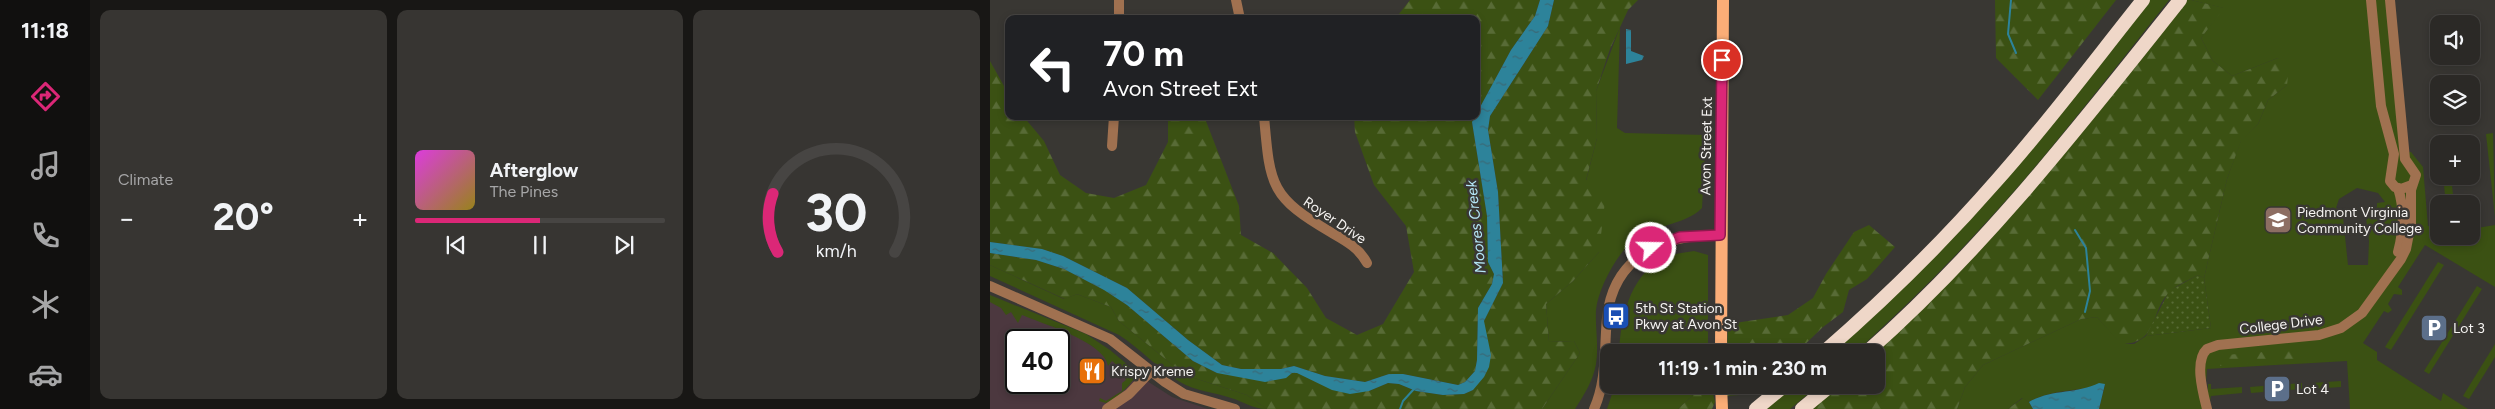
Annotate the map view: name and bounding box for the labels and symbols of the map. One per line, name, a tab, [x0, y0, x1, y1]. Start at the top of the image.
pin	[1701, 39, 1743, 81]
street label: Avon Street Ext	[1697, 97, 1716, 196]
water label: Moores Creek	[1462, 179, 1490, 275]
street label: Royer Drive	[1300, 193, 1370, 248]
place label: Piedmont Virginia Community College	[2297, 204, 2422, 237]
school or university icon: Piedmont Virginia Community College	[2263, 205, 2293, 235]
position arrow	[1624, 221, 1676, 273]
place label: 5th St Station Pkwy at Avon St	[1635, 300, 1737, 333]
bus stop icon: 5th St Station Pkwy at Avon St	[1601, 301, 1631, 331]
street label: College Drive	[2238, 311, 2324, 338]
parking icon: Lot 3	[2419, 313, 2449, 343]
place label: Lot 3	[2453, 320, 2485, 337]
speed limit sign: 40	[1005, 329, 1070, 394]
restaurant icon: Krispy Kreme	[1077, 356, 1107, 386]
place label: Krispy Kreme	[1111, 363, 1194, 380]
parking icon: Lot 4	[2262, 374, 2292, 404]
place label: Lot 4	[2296, 381, 2329, 398]

